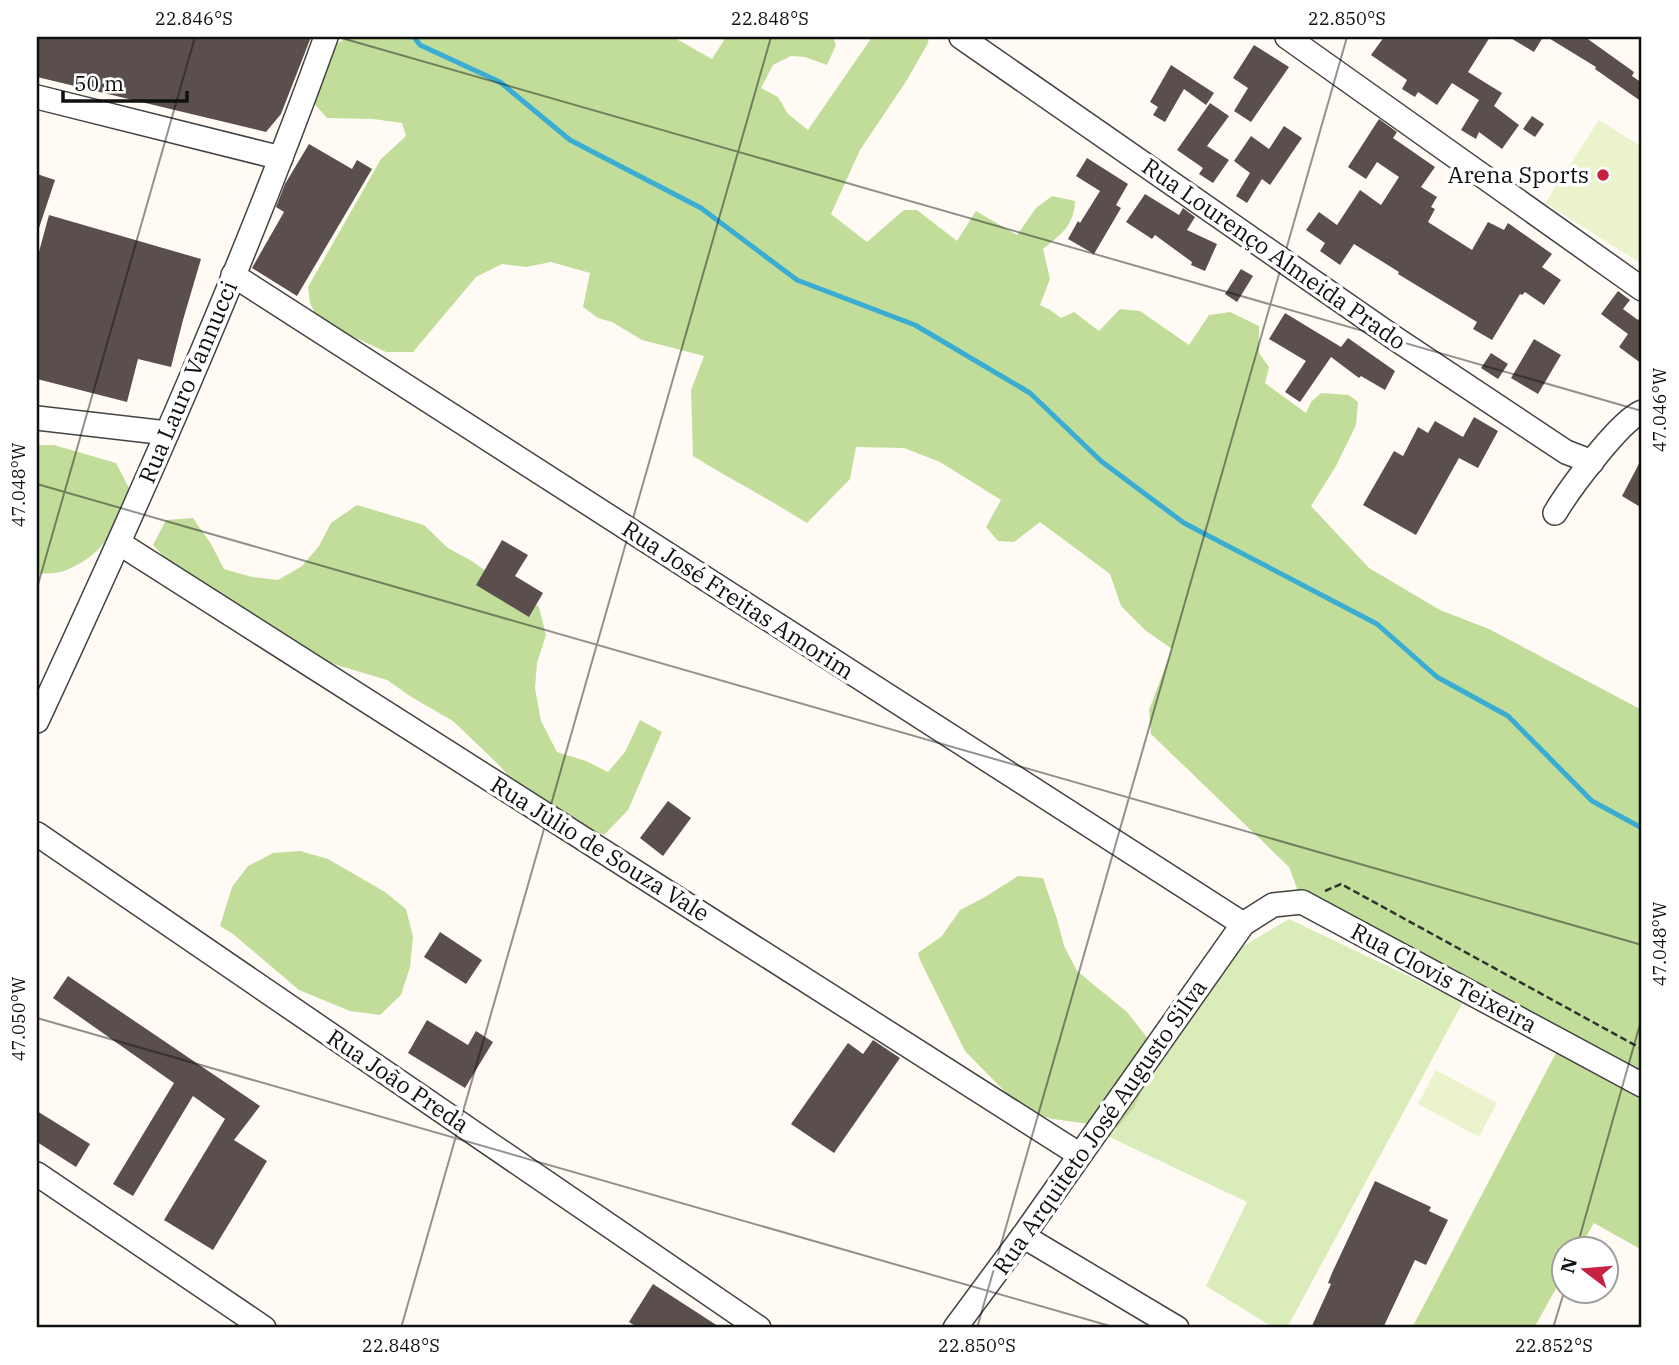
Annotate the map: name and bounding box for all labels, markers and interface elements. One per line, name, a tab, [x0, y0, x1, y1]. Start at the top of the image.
text: 22.846°S	[155, 7, 233, 30]
text: 22.848°S	[731, 7, 809, 30]
text: 22.850°S	[1308, 7, 1386, 30]
scale bar	[63, 60, 187, 104]
text: 50 m	[74, 69, 124, 97]
street label: Rua Lourenço Almeida Prado	[1137, 151, 1412, 356]
place label: Arena Sports	[1448, 159, 1589, 189]
marker: Arena Sports	[1595, 167, 1611, 183]
street label: Rua Lauro Vannucci	[131, 276, 243, 487]
text: 47.046°W	[1648, 367, 1671, 452]
text: 47.048°W	[7, 442, 30, 527]
street label: Rua José Freitas Amorim	[617, 513, 860, 685]
street label: Rua Jùlio de Souza Vale	[486, 769, 715, 928]
text: 47.048°W	[1648, 901, 1671, 986]
street label: Rua Clovis Teixeira	[1346, 915, 1543, 1039]
street label: Rua Arquiteto José Augusto Silva	[985, 973, 1213, 1280]
text: 47.050°W	[7, 976, 30, 1061]
street label: Rua João Preda	[322, 1022, 475, 1139]
north arrow	[1550, 1236, 1620, 1306]
text: N	[1555, 1255, 1582, 1276]
text: 22.848°S	[362, 1334, 440, 1357]
text: 22.850°S	[938, 1334, 1016, 1357]
text: 22.852°S	[1515, 1334, 1593, 1357]

